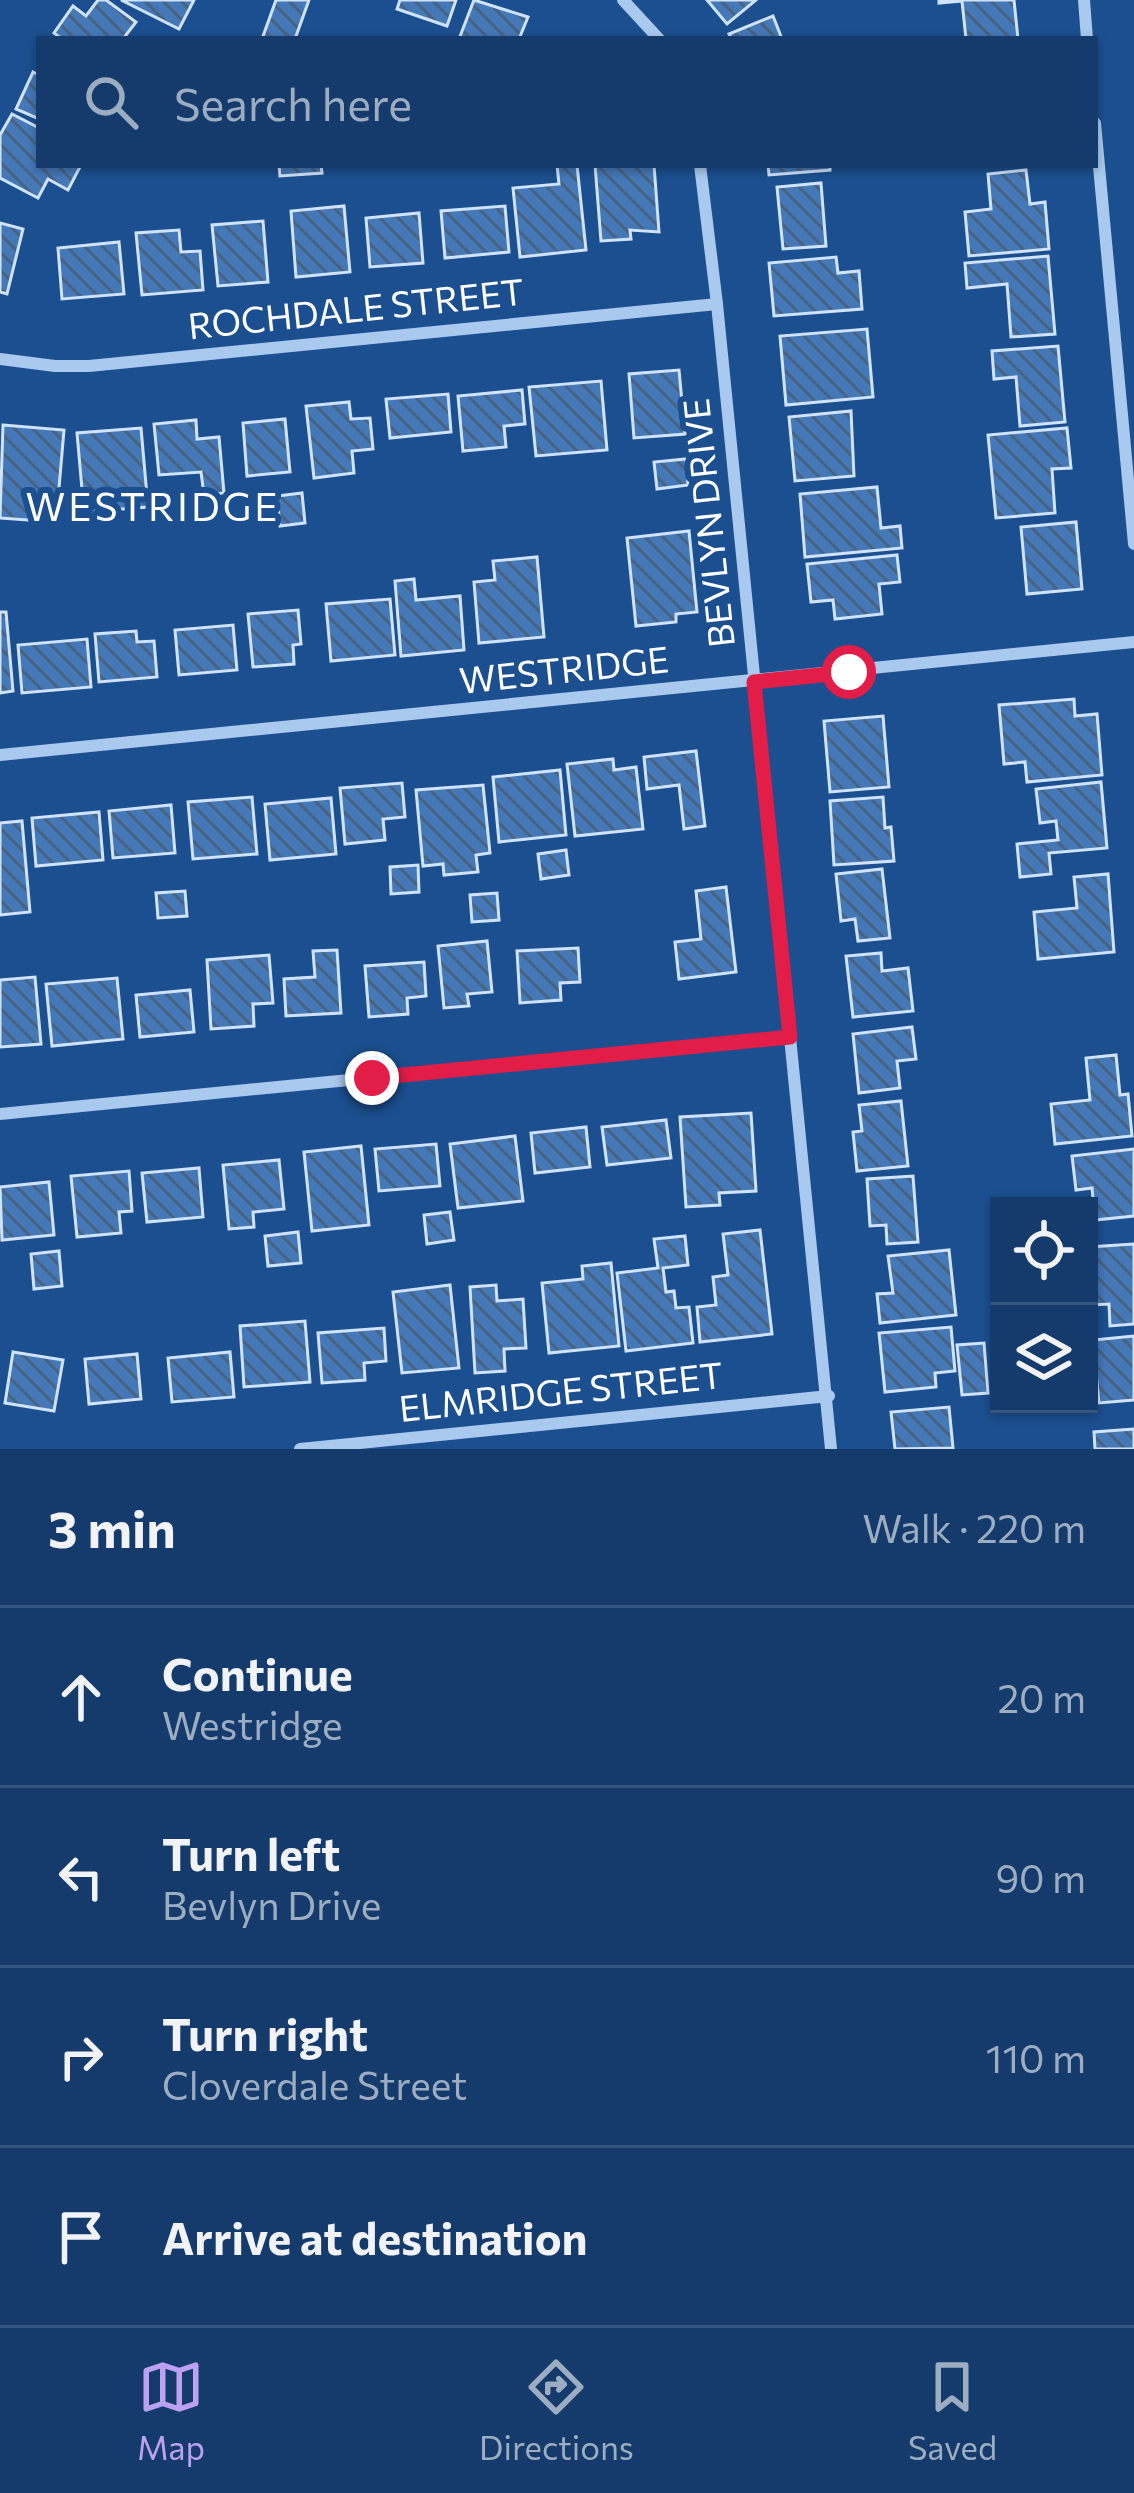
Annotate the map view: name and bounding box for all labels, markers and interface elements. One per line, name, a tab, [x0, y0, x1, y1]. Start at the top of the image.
search box	[36, 36, 1098, 168]
icon: search	[78, 69, 144, 135]
text: Search here	[174, 75, 412, 130]
street label: ROCHDALE STREET	[186, 267, 526, 347]
street label: BEVLYN DRIVE	[672, 396, 742, 650]
district label: WESTRIDGE	[26, 481, 280, 529]
street label: WESTRIDGE	[457, 635, 671, 701]
route start	[822, 645, 876, 699]
route end	[345, 1051, 399, 1105]
map controls	[990, 1197, 1098, 1413]
button: locate	[990, 1197, 1098, 1305]
button: layers	[990, 1305, 1098, 1413]
street label: ELMRIDGE STREET	[397, 1351, 725, 1429]
text: 3 min	[48, 1496, 176, 1559]
text: Walk · 220 m	[863, 1503, 1086, 1551]
text: Continue	[162, 1645, 353, 1700]
icon: ahead	[48, 1664, 114, 1730]
text: 20 m	[998, 1673, 1086, 1721]
text: Westridge	[162, 1700, 343, 1748]
text: Turn left	[162, 1825, 340, 1880]
icon: left	[48, 1844, 114, 1910]
text: 90 m	[995, 1853, 1086, 1901]
text: Bevlyn Drive	[162, 1880, 381, 1928]
text: Turn right	[162, 2005, 368, 2060]
icon: right	[48, 2024, 114, 2090]
text: 110 m	[986, 2033, 1086, 2081]
text: Cloverdale Street	[162, 2060, 467, 2108]
icon: arrive	[48, 2204, 114, 2270]
text: Arrive at destination	[162, 2209, 588, 2264]
tab: Map	[137, 2354, 205, 2467]
tab: Directions	[479, 2354, 634, 2467]
tab: Saved	[908, 2354, 997, 2467]

